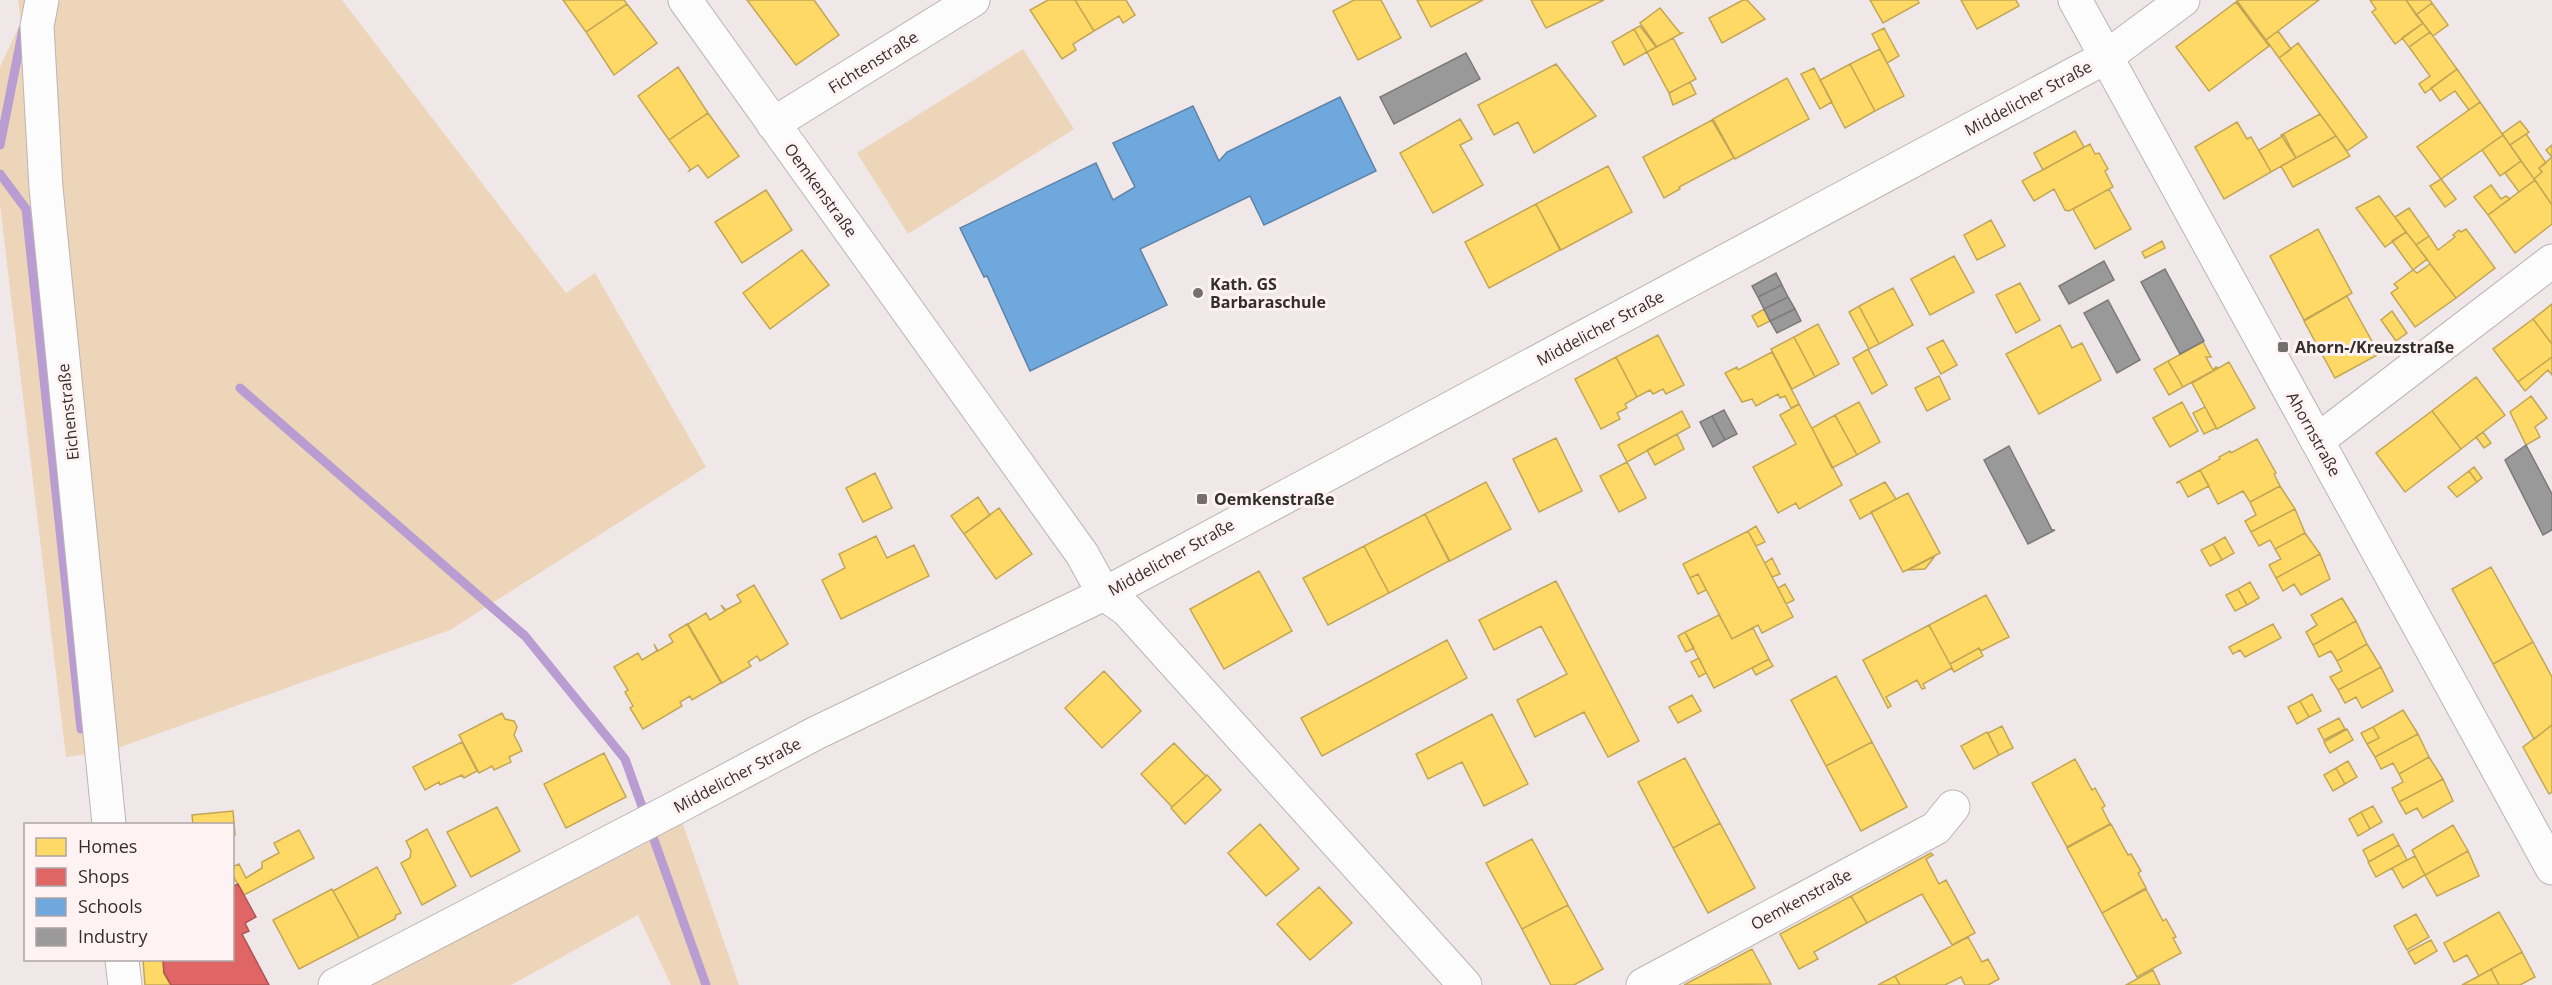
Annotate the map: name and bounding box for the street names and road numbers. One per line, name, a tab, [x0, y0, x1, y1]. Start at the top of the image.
street label: Fichtenstraße	[824, 26, 922, 98]
street label: Middelicher Straße	[1961, 55, 2095, 141]
street label: Oemkenstraße	[779, 139, 863, 241]
street label: Middelicher Straße	[1533, 285, 1667, 371]
street label: Eichenstraße	[52, 363, 84, 461]
street label: Ahornstraße	[2282, 388, 2346, 480]
street label: Middelicher Straße	[1104, 513, 1238, 601]
street label: Middelicher Straße	[670, 732, 804, 818]
street label: Oemkenstraße	[1747, 863, 1855, 935]

